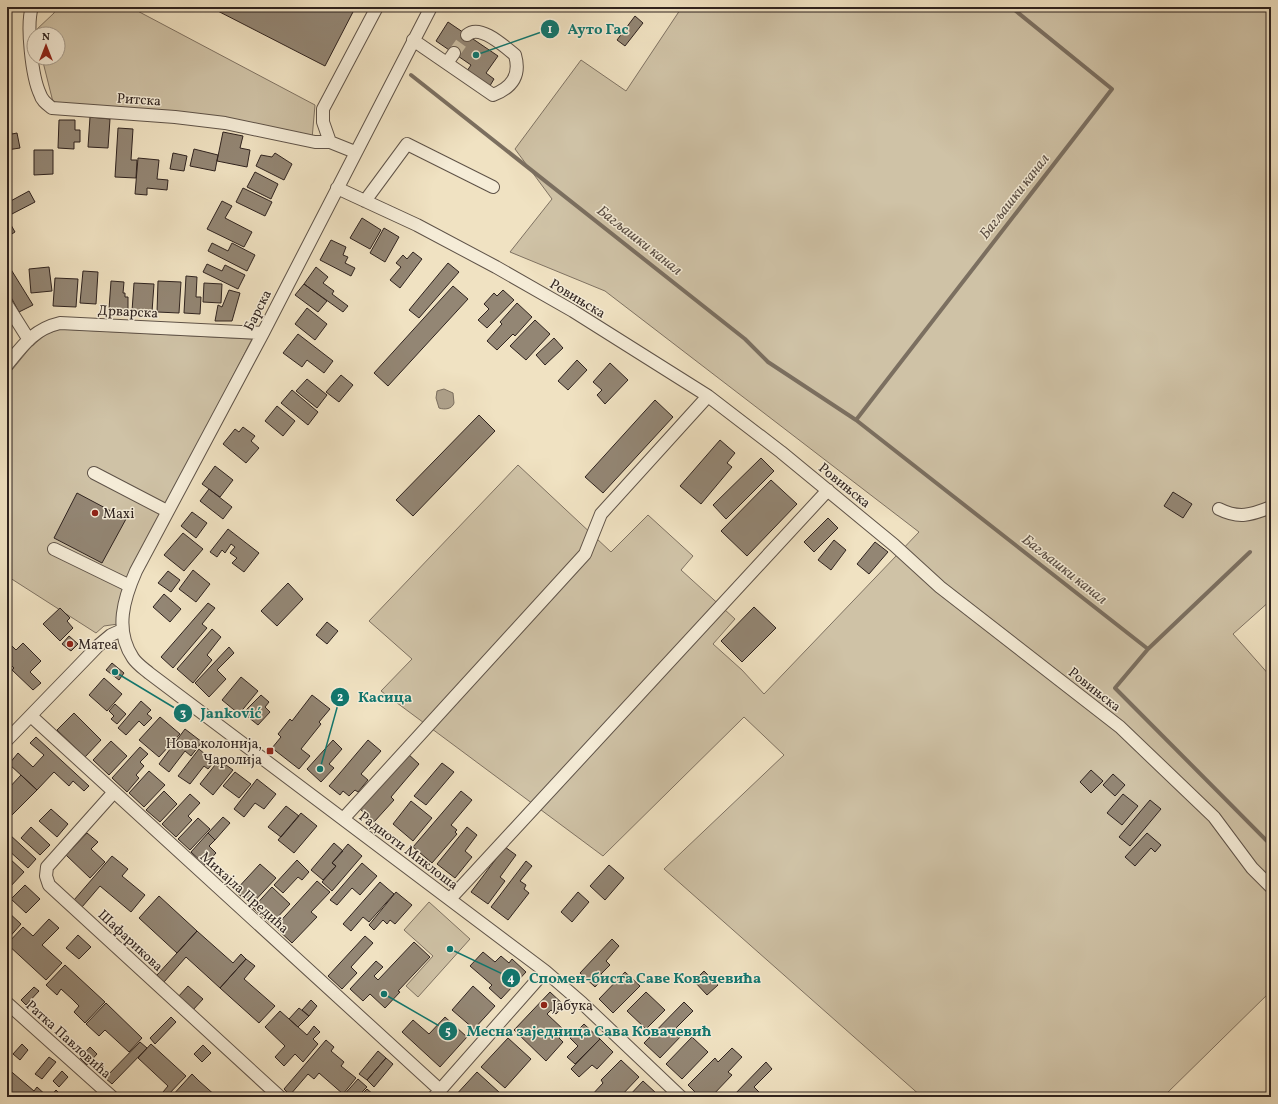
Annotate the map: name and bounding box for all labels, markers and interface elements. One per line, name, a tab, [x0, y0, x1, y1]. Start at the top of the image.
callout: Ауто Гас	[540, 15, 637, 42]
text: Ауто Гас	[568, 20, 628, 41]
text: 1	[548, 22, 553, 38]
north arrow	[26, 26, 66, 66]
text: N	[42, 30, 50, 45]
street label: Ритска	[116, 89, 162, 112]
water label: Багљашки канал	[975, 150, 1055, 244]
water label: Багљашки канал	[592, 201, 686, 281]
street label: Ровињска	[546, 275, 609, 323]
street label: Барска	[240, 287, 277, 335]
street label: Дрварска	[97, 301, 159, 324]
street label: Ровињска	[814, 459, 874, 513]
place label: Maxi	[103, 505, 134, 524]
marker: Maxi	[90, 508, 100, 518]
water label: Багљашки канал	[1017, 530, 1111, 610]
place label: Матеа	[78, 636, 118, 655]
marker: Матеа	[65, 639, 75, 649]
street label: Ровињска	[1064, 664, 1124, 717]
callout: Касица	[330, 684, 420, 711]
text: Касица	[358, 688, 412, 709]
text: 2	[337, 690, 343, 706]
callout: Janković	[173, 700, 270, 727]
text: Janković	[199, 704, 262, 725]
text: 3	[180, 706, 186, 722]
place label: Нова колонија, Чаролија	[166, 735, 262, 770]
marker: Нова колонија, Чаролија	[265, 746, 275, 756]
street label: Радноти Миклоша	[354, 808, 462, 895]
street label: Михајла Предића	[195, 848, 293, 938]
street label: Шафарикова	[93, 906, 167, 976]
callout: Спомен-биста Саве Ковачевића	[501, 965, 769, 992]
text: Спомен-биста Саве Ковачевића	[529, 969, 761, 990]
text: 4	[507, 971, 515, 987]
street label: Ратка Павловића	[21, 997, 115, 1084]
place label: Јабука	[552, 997, 593, 1016]
marker: Јабука	[539, 1000, 549, 1010]
callout: Месна заједница Сава Ковачевић	[438, 1017, 719, 1044]
text: Месна заједница Сава Ковачевић	[466, 1022, 712, 1043]
text: 5	[445, 1024, 451, 1040]

